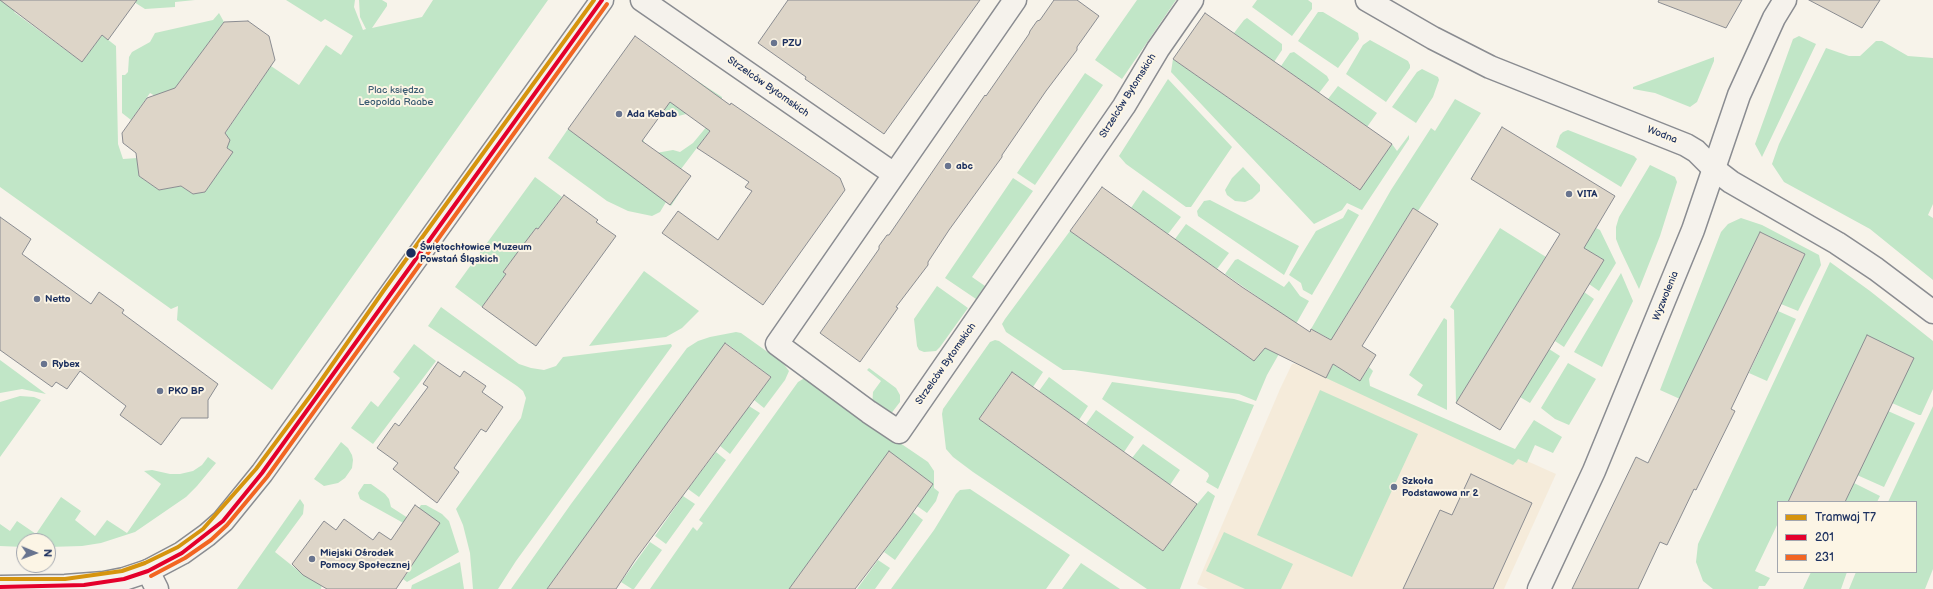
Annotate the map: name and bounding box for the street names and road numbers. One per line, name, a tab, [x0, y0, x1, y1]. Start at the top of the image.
street label: Strzelców Bytomskich	[1097, 52, 1159, 140]
street label: Strzelców Bytomskich	[725, 54, 811, 120]
street label: Wodna	[1645, 124, 1679, 146]
street label: Wyzwolenia	[1651, 269, 1681, 323]
street label: Strzelców Bytomskich	[913, 321, 979, 407]

